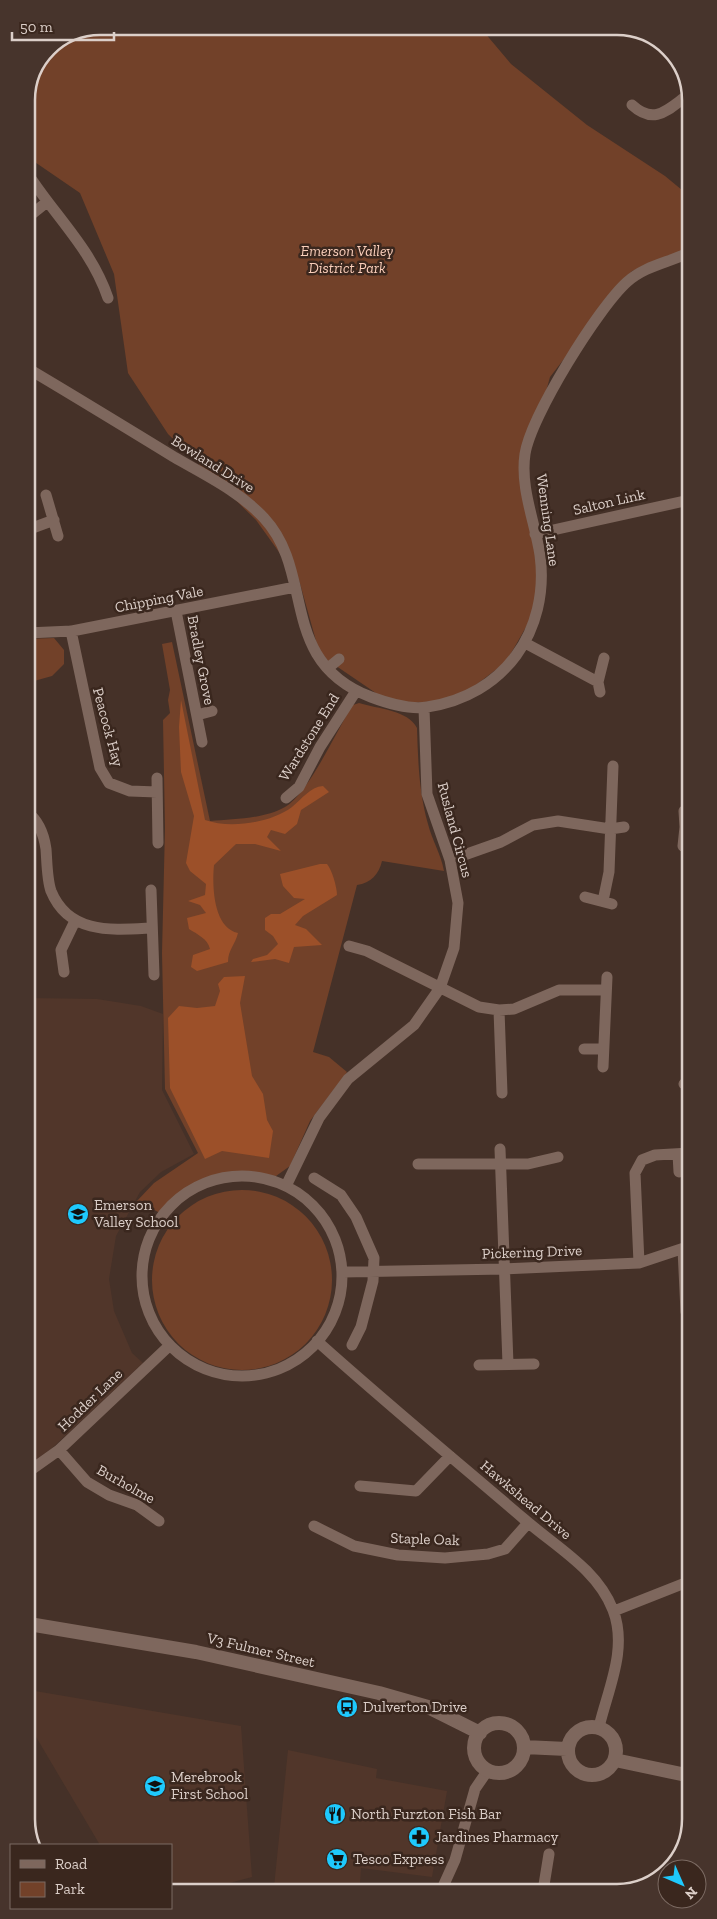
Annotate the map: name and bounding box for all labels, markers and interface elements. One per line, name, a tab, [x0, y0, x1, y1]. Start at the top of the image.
scale bar	[12, 10, 115, 42]
text: 50 m	[20, 18, 53, 36]
park label: Emerson Valley District Park	[301, 242, 393, 277]
street label: Bowland Drive	[168, 431, 258, 497]
street label: Wenning Lane	[533, 473, 563, 567]
street label: Salton Link	[571, 485, 647, 519]
street label: Chipping Vale	[113, 582, 205, 616]
street label: Bradley Grove	[183, 614, 219, 706]
street label: Peacock Hay	[89, 685, 127, 769]
street label: Wardstone End	[275, 689, 343, 784]
street label: Rusland Circus	[434, 780, 476, 880]
place label: Emerson Valley School	[93, 1196, 178, 1231]
school or university icon: Emerson Valley School	[66, 1202, 90, 1226]
street label: Pickering Drive	[482, 1241, 582, 1263]
street label: Hodder Lane	[54, 1365, 126, 1435]
street label: Hawkshead Drive	[477, 1457, 575, 1543]
street label: Burholme	[94, 1461, 158, 1507]
street label: Staple Oak	[390, 1529, 460, 1549]
street label: V3 Fulmer Street	[204, 1629, 317, 1671]
bus stop icon: Dulverton Drive	[335, 1695, 359, 1719]
place label: Dulverton Drive	[363, 1698, 467, 1716]
place label: Merebrook First School	[171, 1768, 248, 1803]
school or university icon: Merebrook First School	[143, 1774, 167, 1798]
restaurant icon: North Furzton Fish Bar	[323, 1802, 347, 1826]
place label: North Furzton Fish Bar	[351, 1805, 502, 1823]
pharmacy icon: Jardines Pharmacy	[407, 1825, 431, 1849]
place label: Jardines Pharmacy	[435, 1828, 559, 1846]
legend	[10, 1844, 172, 1909]
supermarket icon: Tesco Express	[325, 1847, 349, 1871]
place label: Tesco Express	[353, 1850, 444, 1868]
text: Road	[55, 1855, 88, 1873]
north arrow	[657, 1859, 707, 1909]
text: Park	[55, 1880, 85, 1898]
text: N	[681, 1883, 701, 1903]

